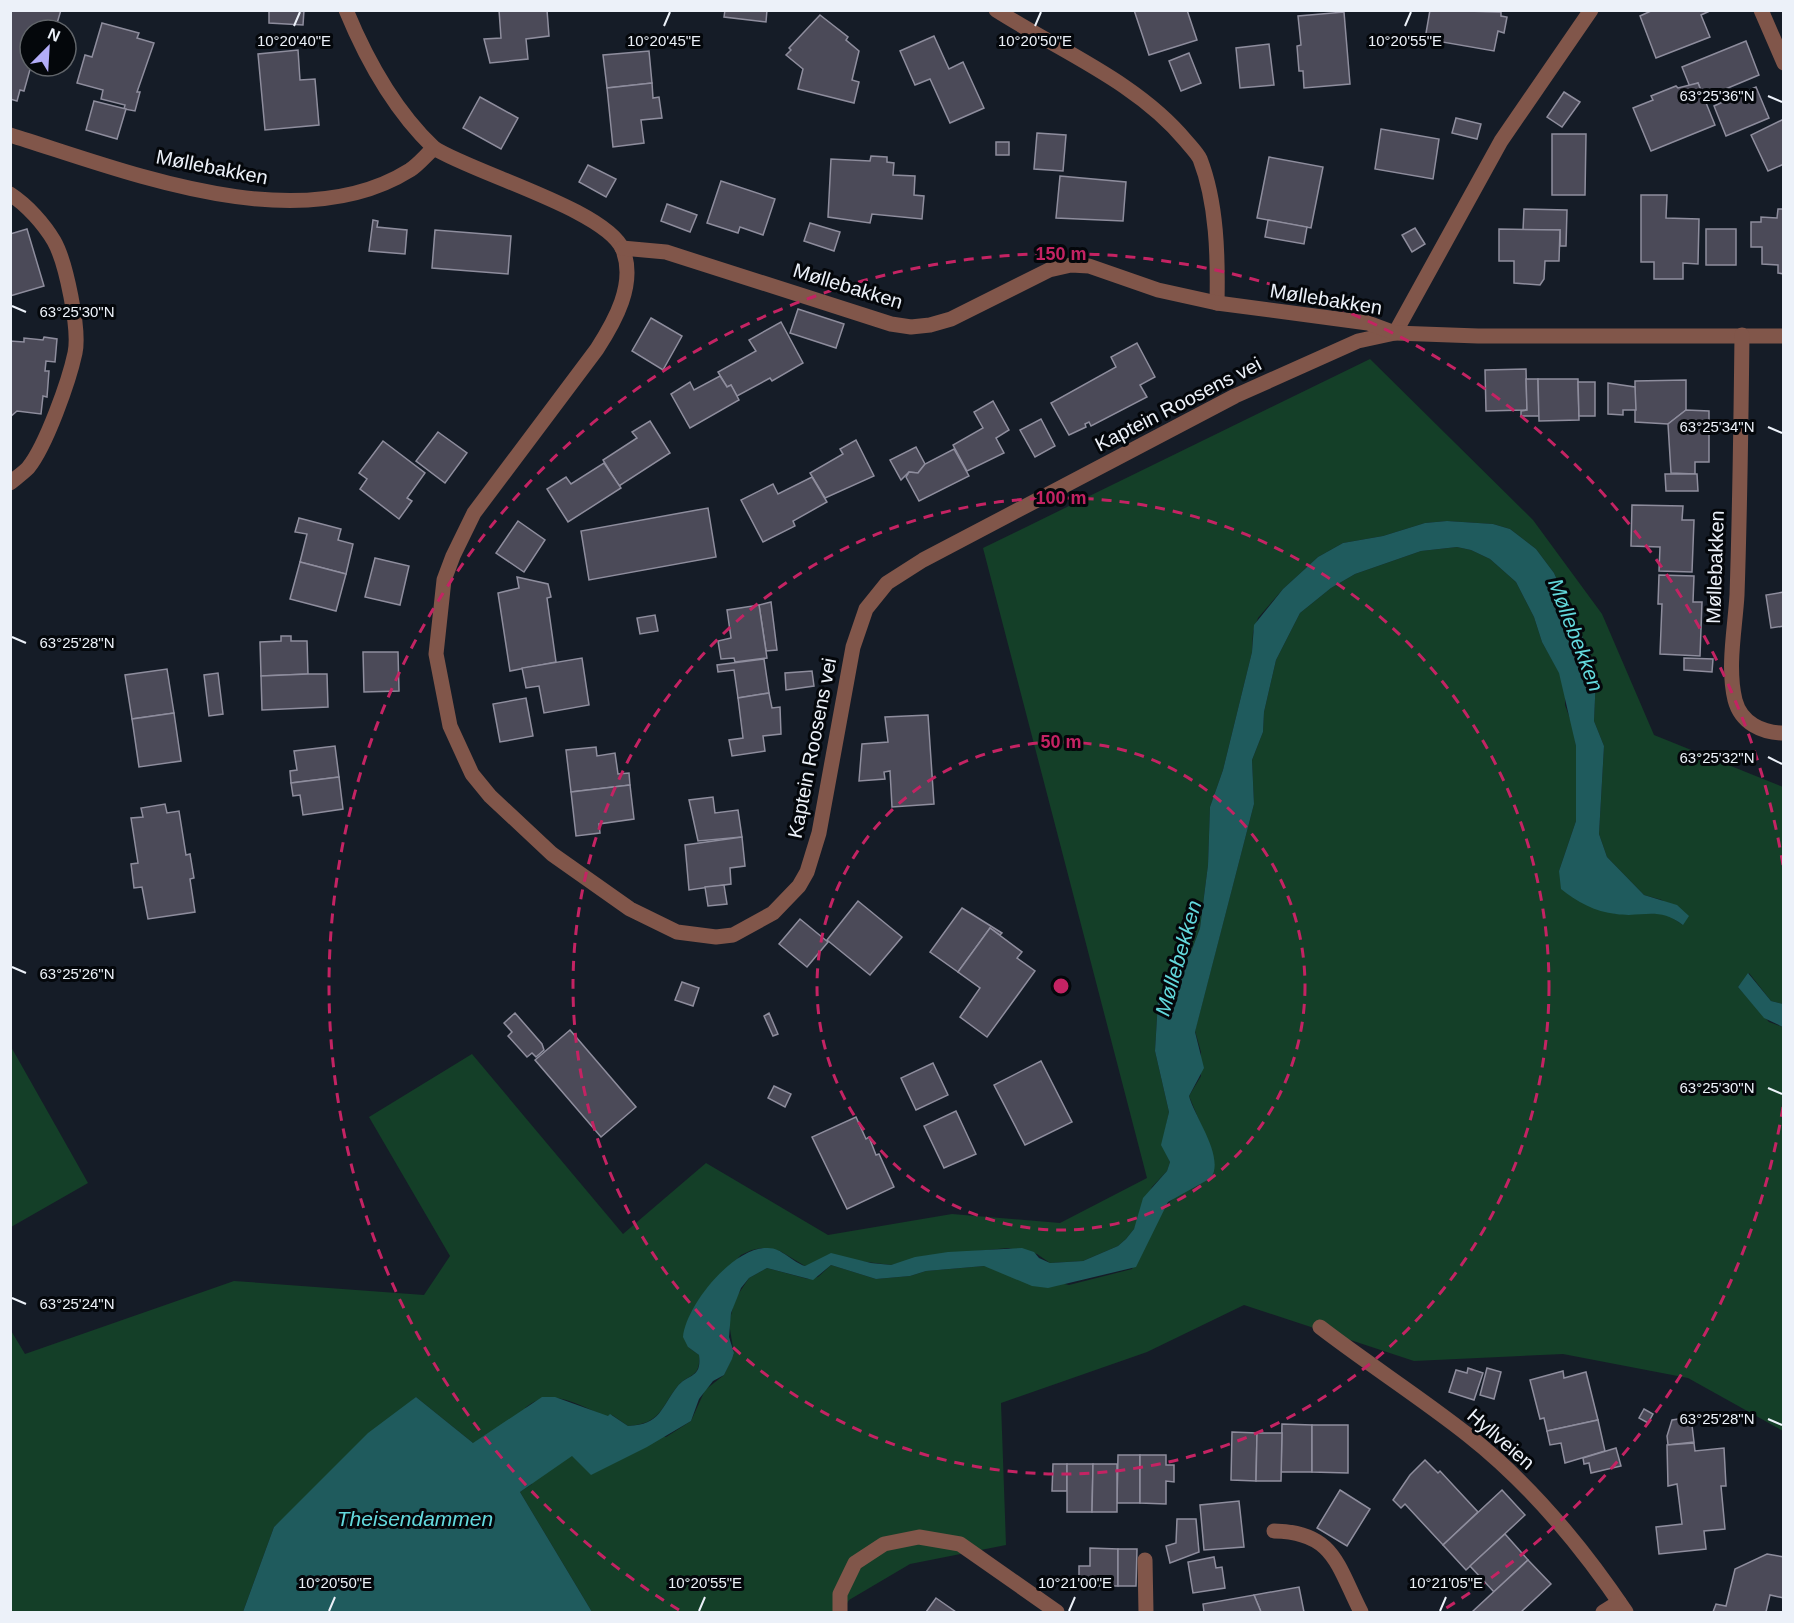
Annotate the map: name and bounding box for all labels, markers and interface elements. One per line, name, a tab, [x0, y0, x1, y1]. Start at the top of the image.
north arrow	[18, 18, 78, 78]
text: N	[45, 25, 63, 45]
text: 10°20'40"E	[257, 32, 331, 49]
text: 10°20'45"E	[627, 32, 701, 49]
text: 10°20'50"E	[998, 32, 1072, 49]
text: 10°20'55"E	[1368, 32, 1442, 49]
text: 63°25'36"N	[1679, 87, 1755, 104]
street label: Møllebakken	[154, 145, 270, 189]
text: 150 m	[1035, 244, 1087, 264]
street label: Møllebakken	[791, 259, 905, 313]
street label: Møllebakken	[1268, 279, 1384, 319]
text: 63°25'30"N	[39, 303, 115, 320]
street label: Kaptein Roosens vei	[1091, 353, 1265, 455]
text: 63°25'34"N	[1679, 418, 1755, 435]
text: 100 m	[1035, 488, 1087, 508]
street label: Møllebakken	[1702, 510, 1728, 624]
water label: Møllebekken	[1544, 575, 1608, 695]
text: 63°25'28"N	[39, 634, 115, 651]
street label: Kaptein Roosens vei	[784, 656, 840, 840]
text: 50 m	[1040, 732, 1082, 752]
text: 63°25'32"N	[1679, 749, 1755, 766]
water label: Møllebekken	[1151, 898, 1205, 1018]
text: 63°25'26"N	[39, 965, 115, 982]
centre of rings	[1051, 976, 1071, 996]
text: 63°25'30"N	[1679, 1079, 1755, 1096]
text: 63°25'24"N	[39, 1295, 115, 1312]
street label: Hyllveien	[1463, 1404, 1539, 1474]
text: 63°25'28"N	[1679, 1410, 1755, 1427]
water label: Theisendammen	[337, 1507, 493, 1530]
text: 10°20'50"E	[298, 1574, 372, 1591]
text: 10°20'55"E	[668, 1574, 742, 1591]
text: 10°21'00"E	[1038, 1574, 1112, 1591]
text: 10°21'05"E	[1409, 1574, 1483, 1591]

